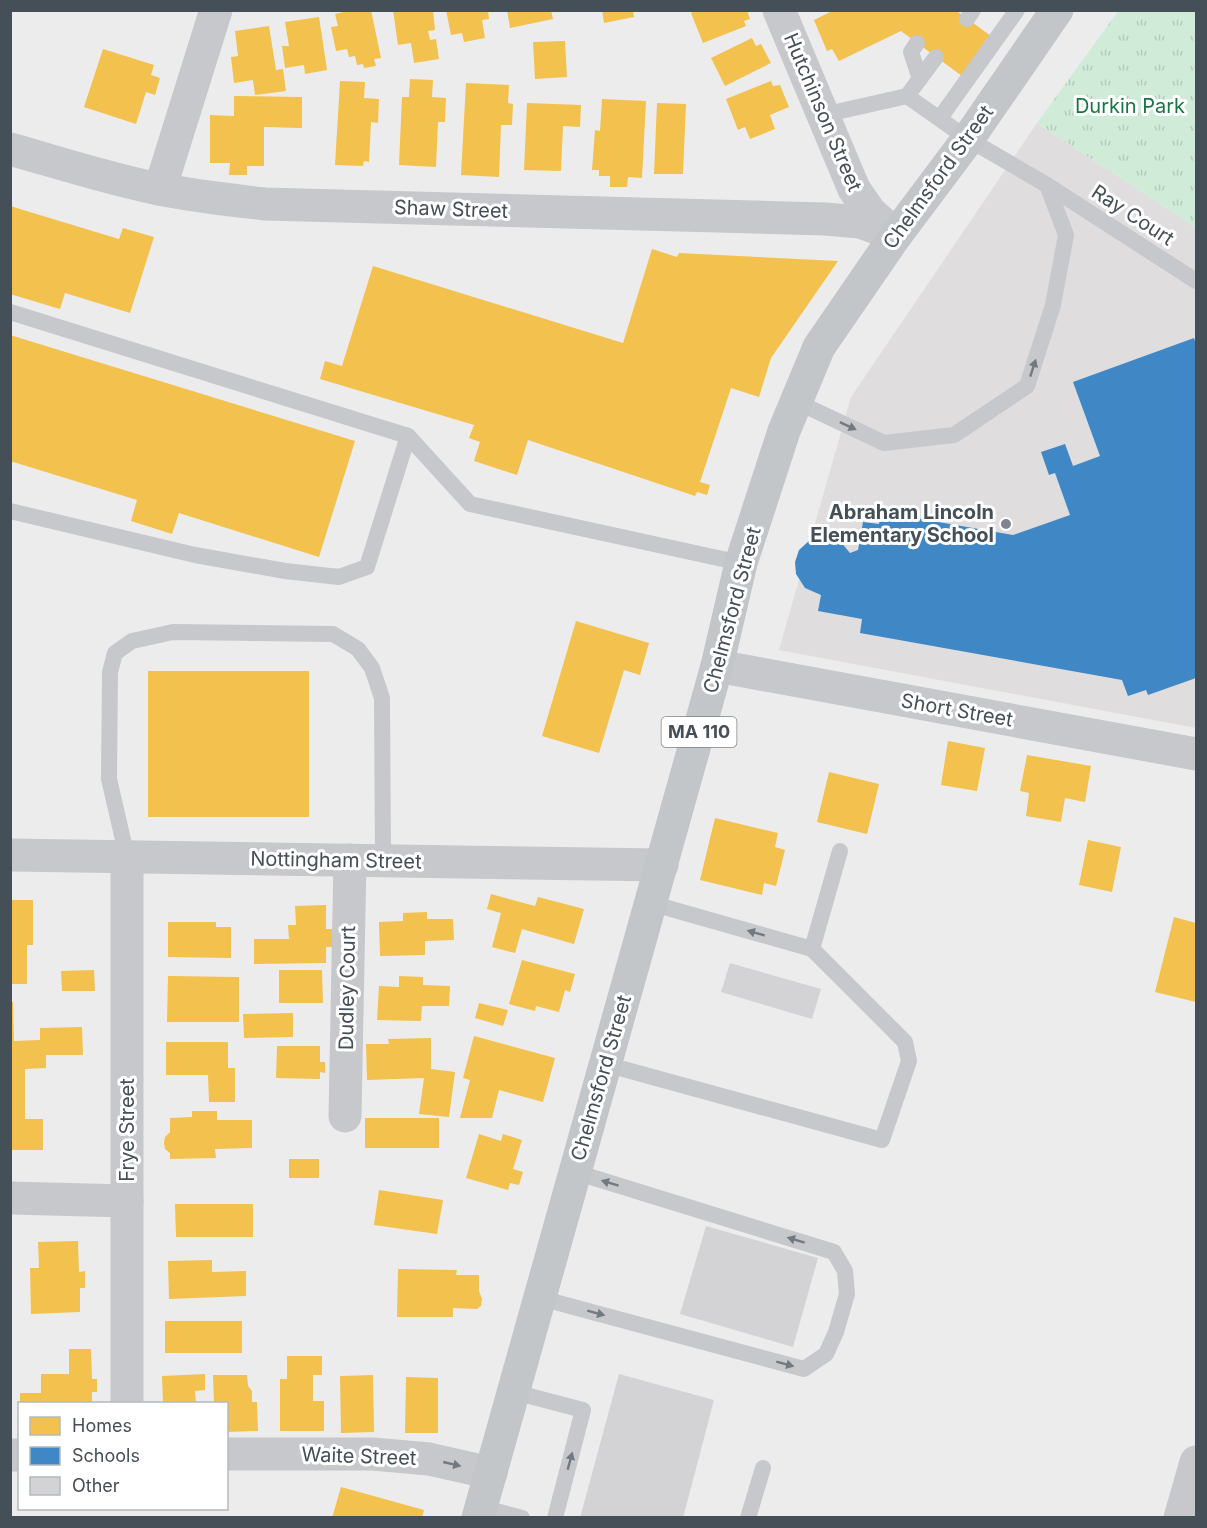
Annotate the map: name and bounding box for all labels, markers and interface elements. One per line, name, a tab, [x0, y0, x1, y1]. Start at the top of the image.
street label: Hutchinson Street	[779, 29, 867, 195]
park label: Durkin Park	[1075, 94, 1185, 118]
street label: Chelmsford Street	[878, 100, 998, 253]
street label: Ray Court	[1087, 180, 1179, 251]
street label: Shaw Street	[393, 195, 509, 223]
one-way arrow	[1029, 359, 1038, 377]
one-way arrow	[840, 422, 857, 431]
place label: Abraham Lincoln Elementary School	[810, 500, 994, 547]
marker: Abraham Lincoln Elementary School	[999, 517, 1013, 531]
street label: Chelmsford Street	[698, 524, 766, 696]
street label: Short Street	[899, 688, 1015, 732]
road number: MA 110	[662, 717, 736, 747]
street label: Nottingham Street	[250, 847, 422, 874]
street label: Dudley Court	[334, 925, 360, 1050]
one-way arrow	[747, 928, 765, 937]
street label: Chelmsford Street	[566, 992, 636, 1164]
street label: Frye Street	[115, 1078, 139, 1182]
one-way arrow	[601, 1178, 619, 1187]
one-way arrow	[787, 1235, 805, 1244]
one-way arrow	[587, 1309, 605, 1319]
one-way arrow	[776, 1360, 794, 1369]
legend	[18, 1402, 228, 1510]
text: Homes	[72, 1415, 132, 1436]
street label: Waite Street	[301, 1442, 417, 1470]
text: Schools	[72, 1445, 140, 1466]
one-way arrow	[565, 1452, 575, 1470]
one-way arrow	[443, 1460, 462, 1469]
text: Other	[72, 1475, 120, 1496]

